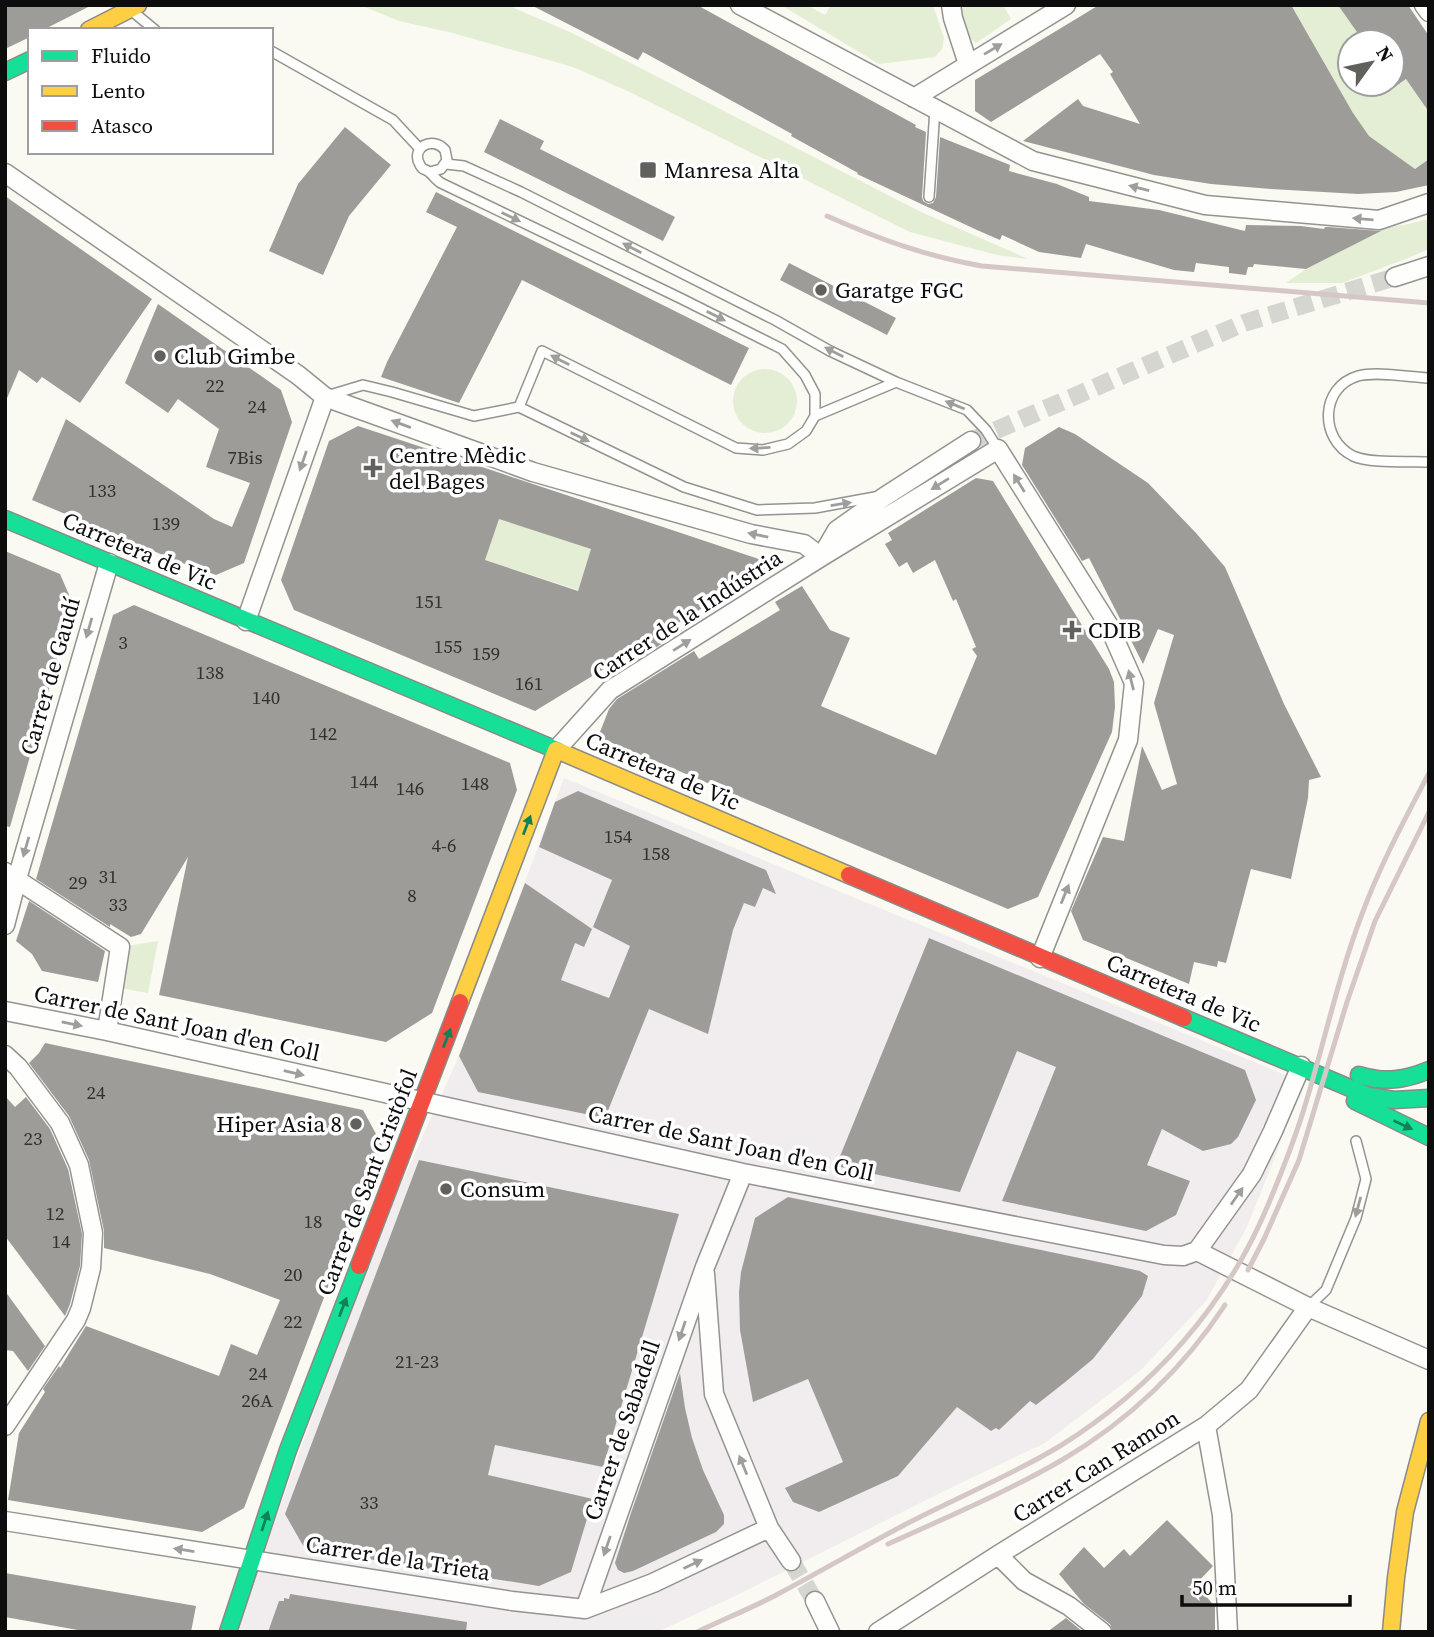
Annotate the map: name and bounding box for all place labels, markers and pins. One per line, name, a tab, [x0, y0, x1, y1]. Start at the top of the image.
place label: Manresa Alta	[664, 154, 800, 186]
marker: Manresa Alta	[638, 160, 658, 180]
place label: Garatge FGC	[835, 274, 963, 306]
marker: Garatge FGC	[813, 282, 829, 298]
place label: Club Gimbe	[174, 340, 295, 372]
marker: Club Gimbe	[152, 348, 168, 364]
place label: Centre Mèdic del Bages	[389, 439, 526, 497]
marker: Centre Mèdic del Bages	[363, 458, 383, 478]
place label: CDIB	[1088, 614, 1141, 646]
marker: CDIB	[1062, 620, 1082, 640]
place label: Hiper Asia 8	[216, 1108, 342, 1140]
marker: Hiper Asia 8	[348, 1116, 364, 1132]
place label: Consum	[460, 1173, 545, 1205]
marker: Consum	[438, 1181, 454, 1197]

